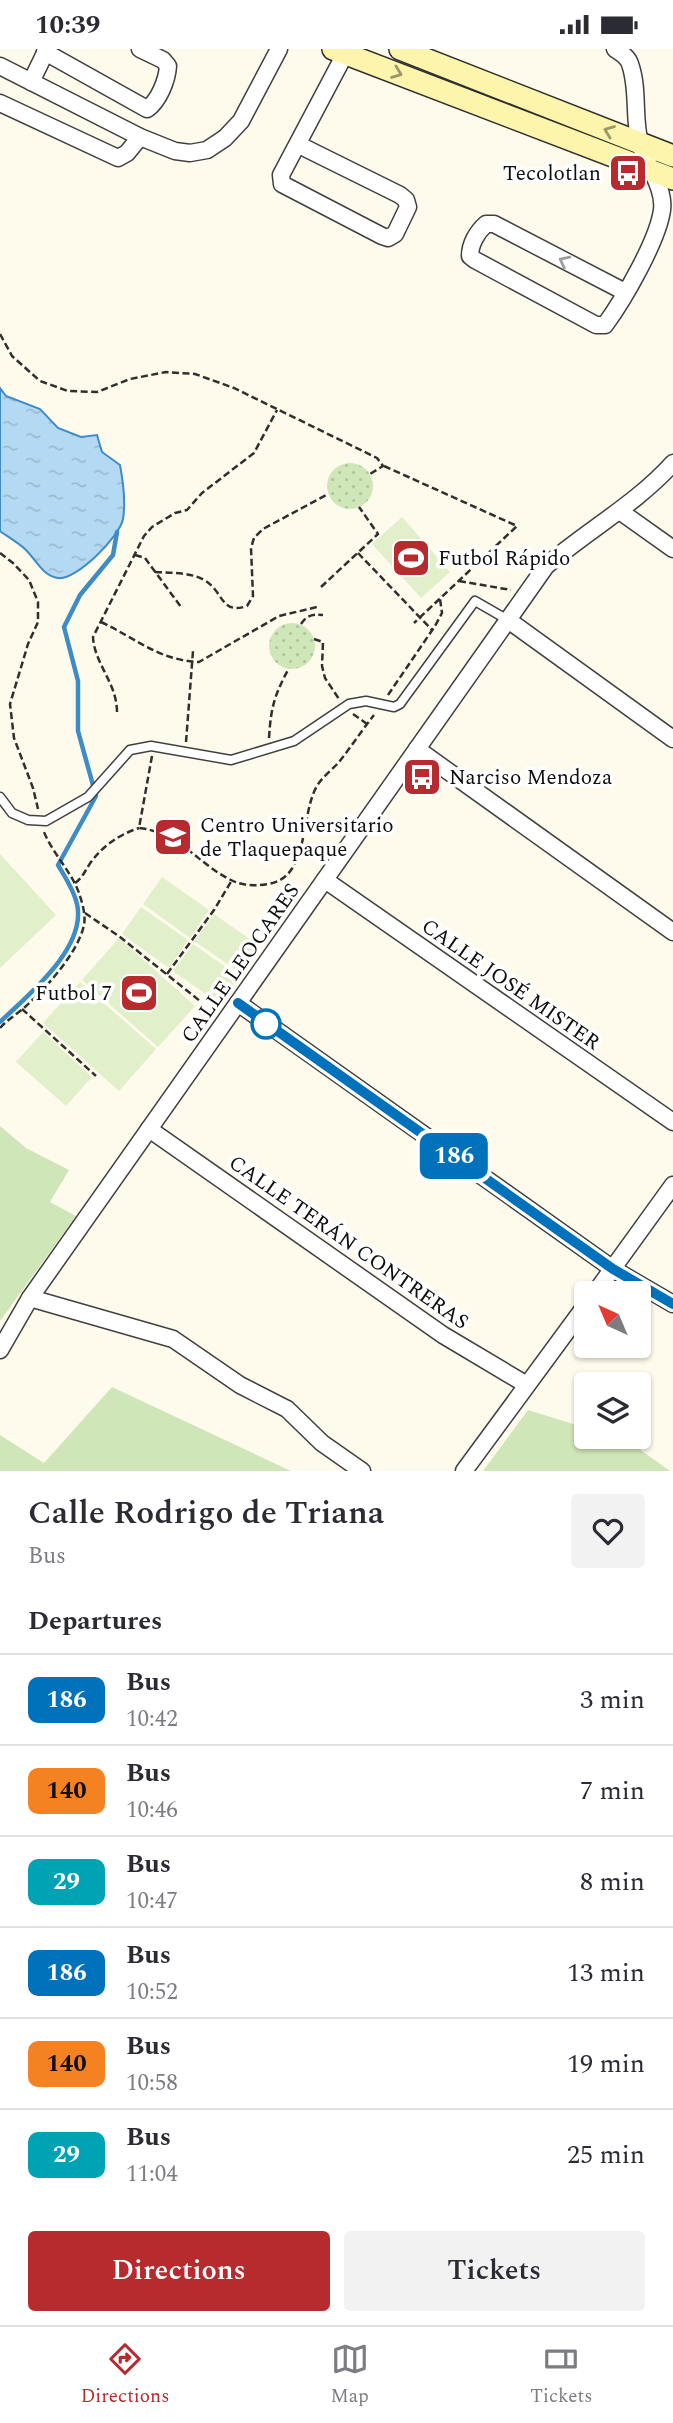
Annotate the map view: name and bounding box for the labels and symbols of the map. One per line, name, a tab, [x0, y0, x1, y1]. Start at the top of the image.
one-way arrow	[390, 65, 402, 79]
one-way arrow	[604, 126, 616, 140]
bus stop icon: Tecolotlan	[607, 152, 649, 194]
place label: Tecolotlan	[503, 158, 601, 190]
one-way arrow	[559, 256, 571, 269]
sports icon: Futbol Rápido	[390, 537, 432, 579]
place label: Futbol Rápido	[438, 543, 570, 575]
bus stop icon: Narciso Mendoza	[401, 756, 443, 798]
place label: Narciso Mendoza	[449, 762, 613, 794]
place label: Centro Universitario de Tlaquepaque	[200, 810, 394, 866]
school or university icon: Centro Universitario de Tlaquepaque	[152, 816, 194, 858]
street label: CALLE LEOCARES	[174, 877, 308, 1050]
street label: CALLE JOSÉ MISTER	[414, 911, 607, 1059]
sports icon: Futbol 7	[118, 972, 160, 1014]
place label: Futbol 7	[35, 978, 112, 1010]
unlabelled marker	[251, 1009, 281, 1039]
line badge: 186	[414, 1133, 494, 1179]
street label: CALLE TERÁN CONTRERAS	[222, 1148, 475, 1338]
north arrow	[574, 1281, 651, 1358]

